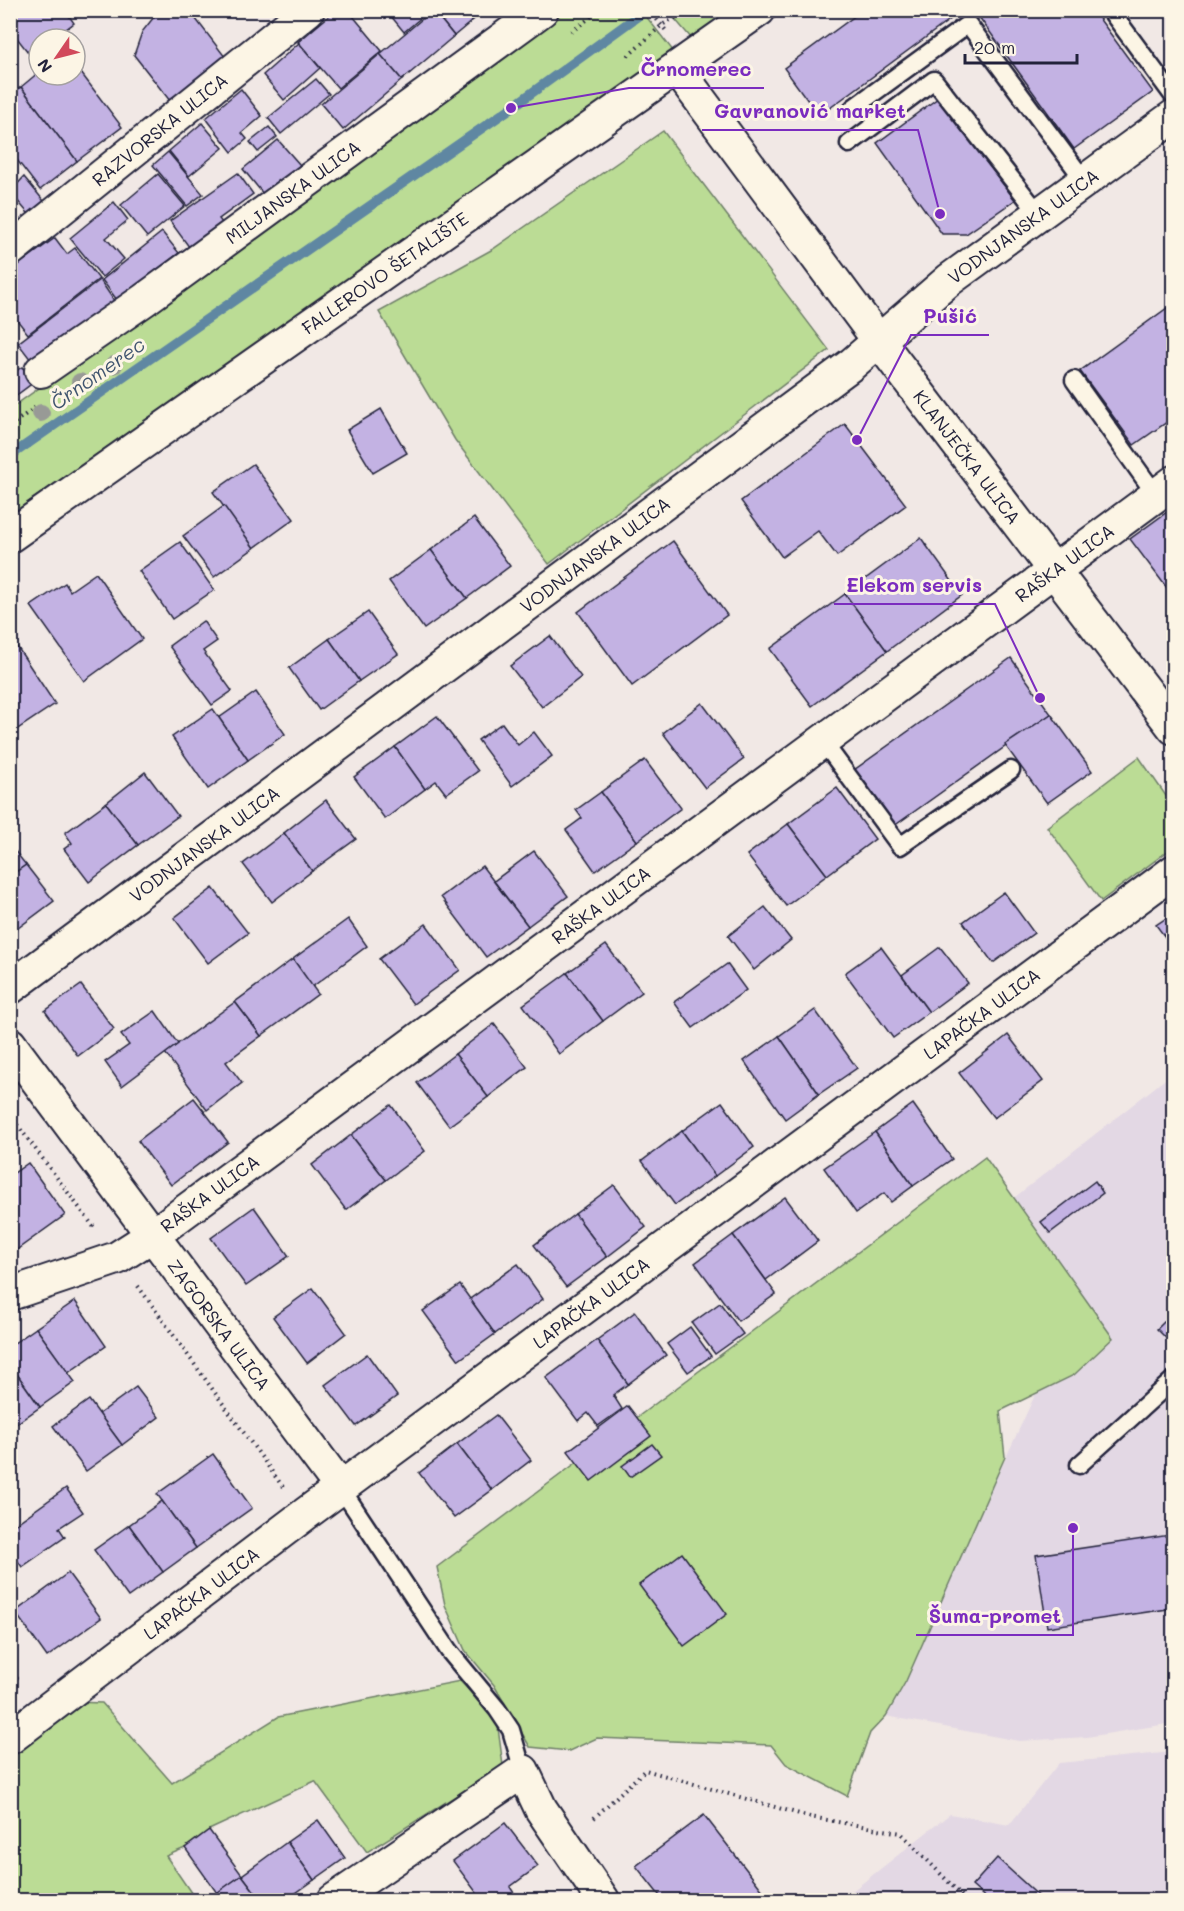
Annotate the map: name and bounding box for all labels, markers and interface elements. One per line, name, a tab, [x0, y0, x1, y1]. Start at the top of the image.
north arrow	[27, 27, 87, 87]
scale bar	[965, 27, 1078, 65]
text: 20 m	[974, 35, 1015, 59]
callout: Črnomerec	[629, 50, 764, 88]
text: N	[32, 55, 56, 77]
text: Črnomerec	[641, 55, 752, 81]
street label: RAZVORSKA ULICA	[87, 68, 232, 191]
callout: Gavranović market	[702, 92, 918, 130]
text: Gavranović market	[714, 97, 906, 123]
street label: MILJANSKA ULICA	[220, 134, 365, 249]
street label: VODNJANSKA ULICA	[943, 163, 1103, 289]
street label: FALLEROVO ŠETALIŠTE	[297, 206, 473, 340]
callout: Pušić	[911, 297, 989, 335]
text: Pušić	[923, 302, 977, 328]
water label: Črnomerec	[45, 331, 150, 415]
street label: KLANJEČKA ULICA	[908, 385, 1026, 529]
street label: VODNJANSKA ULICA	[515, 491, 675, 618]
street label: RAŠKA ULICA	[1010, 518, 1119, 607]
callout: Elekom servis	[834, 566, 995, 604]
text: Elekom servis	[846, 571, 982, 597]
street label: VODNJANSKA ULICA	[124, 780, 284, 907]
street label: RAŠKA ULICA	[546, 860, 655, 949]
street label: LAPAČKA ULICA	[918, 962, 1045, 1065]
street label: RAŠKA ULICA	[155, 1149, 264, 1238]
street label: LAPAČKA ULICA	[528, 1251, 654, 1354]
street label: ZAGORSKA ULICA	[162, 1254, 276, 1395]
street label: LAPAČKA ULICA	[138, 1541, 264, 1645]
callout: Šuma-promet	[916, 1597, 1073, 1635]
text: Šuma-promet	[929, 1602, 1061, 1628]

